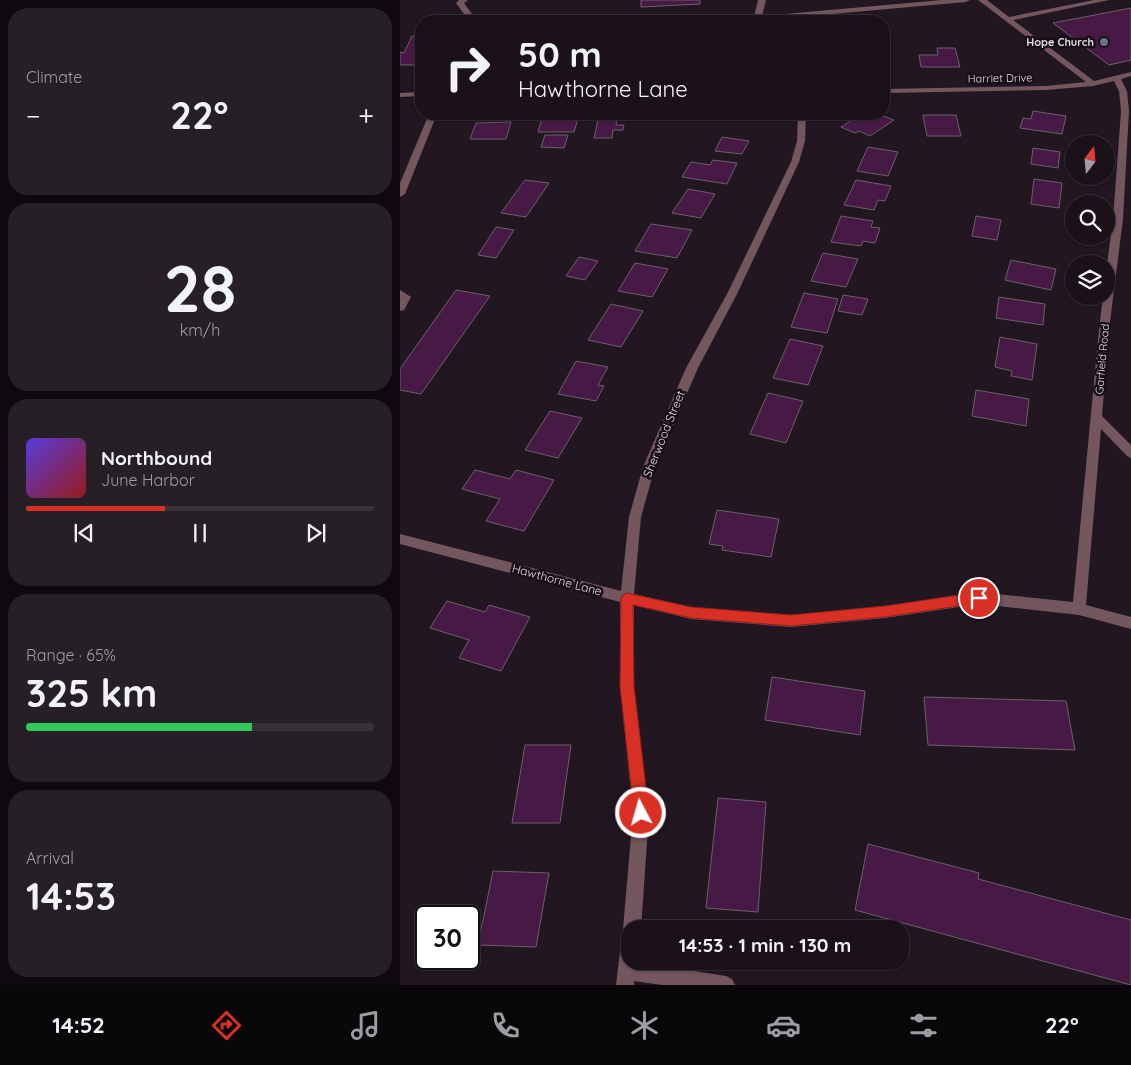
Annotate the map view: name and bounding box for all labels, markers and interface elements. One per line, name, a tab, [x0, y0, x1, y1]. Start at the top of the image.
text: 50 m	[518, 32, 602, 76]
icon: right	[435, 35, 500, 100]
place label: Hope Church	[1026, 35, 1094, 49]
marker: Hope Church	[1098, 36, 1110, 48]
text: Climate	[26, 67, 82, 87]
street label: Harriet Drive	[967, 70, 1033, 86]
text: Hawthorne Lane	[518, 75, 688, 103]
text: 22°	[170, 91, 228, 139]
text: −	[26, 98, 41, 133]
text: +	[358, 98, 374, 133]
north arrow	[1065, 135, 1115, 185]
map controls	[1065, 135, 1115, 305]
button: search	[1065, 195, 1115, 245]
text: 28	[164, 247, 236, 328]
button: layers	[1065, 255, 1115, 305]
text: km/h	[180, 320, 220, 340]
street label: Garfield Road	[1092, 323, 1112, 395]
street label: Sherwood Street	[639, 388, 688, 479]
text: Northbound	[101, 446, 212, 470]
text: June Harbor	[101, 470, 195, 490]
icon: previous	[70, 519, 98, 547]
icon: pause	[186, 519, 214, 547]
icon: next	[302, 519, 330, 547]
street label: Hawthorne Lane	[510, 560, 604, 599]
pin	[958, 577, 1000, 619]
icon: arrive	[965, 584, 993, 612]
text: Range · 65%	[26, 645, 116, 665]
text: 325 km	[26, 669, 157, 717]
position arrow	[614, 786, 666, 838]
text: Arrival	[26, 848, 74, 868]
text: 14:53	[26, 872, 116, 920]
speed limit sign: 30	[415, 905, 480, 970]
text: 14:53 · 1 min · 130 m	[679, 933, 851, 957]
icon: directions	[209, 1008, 244, 1043]
icon: music	[348, 1008, 383, 1043]
icon: phone	[488, 1008, 523, 1043]
icon: climate	[627, 1008, 662, 1043]
icon: car	[766, 1008, 801, 1043]
icon: filters	[906, 1008, 941, 1043]
text: 14:52	[52, 1011, 105, 1039]
text: 22°	[1045, 1011, 1079, 1039]

